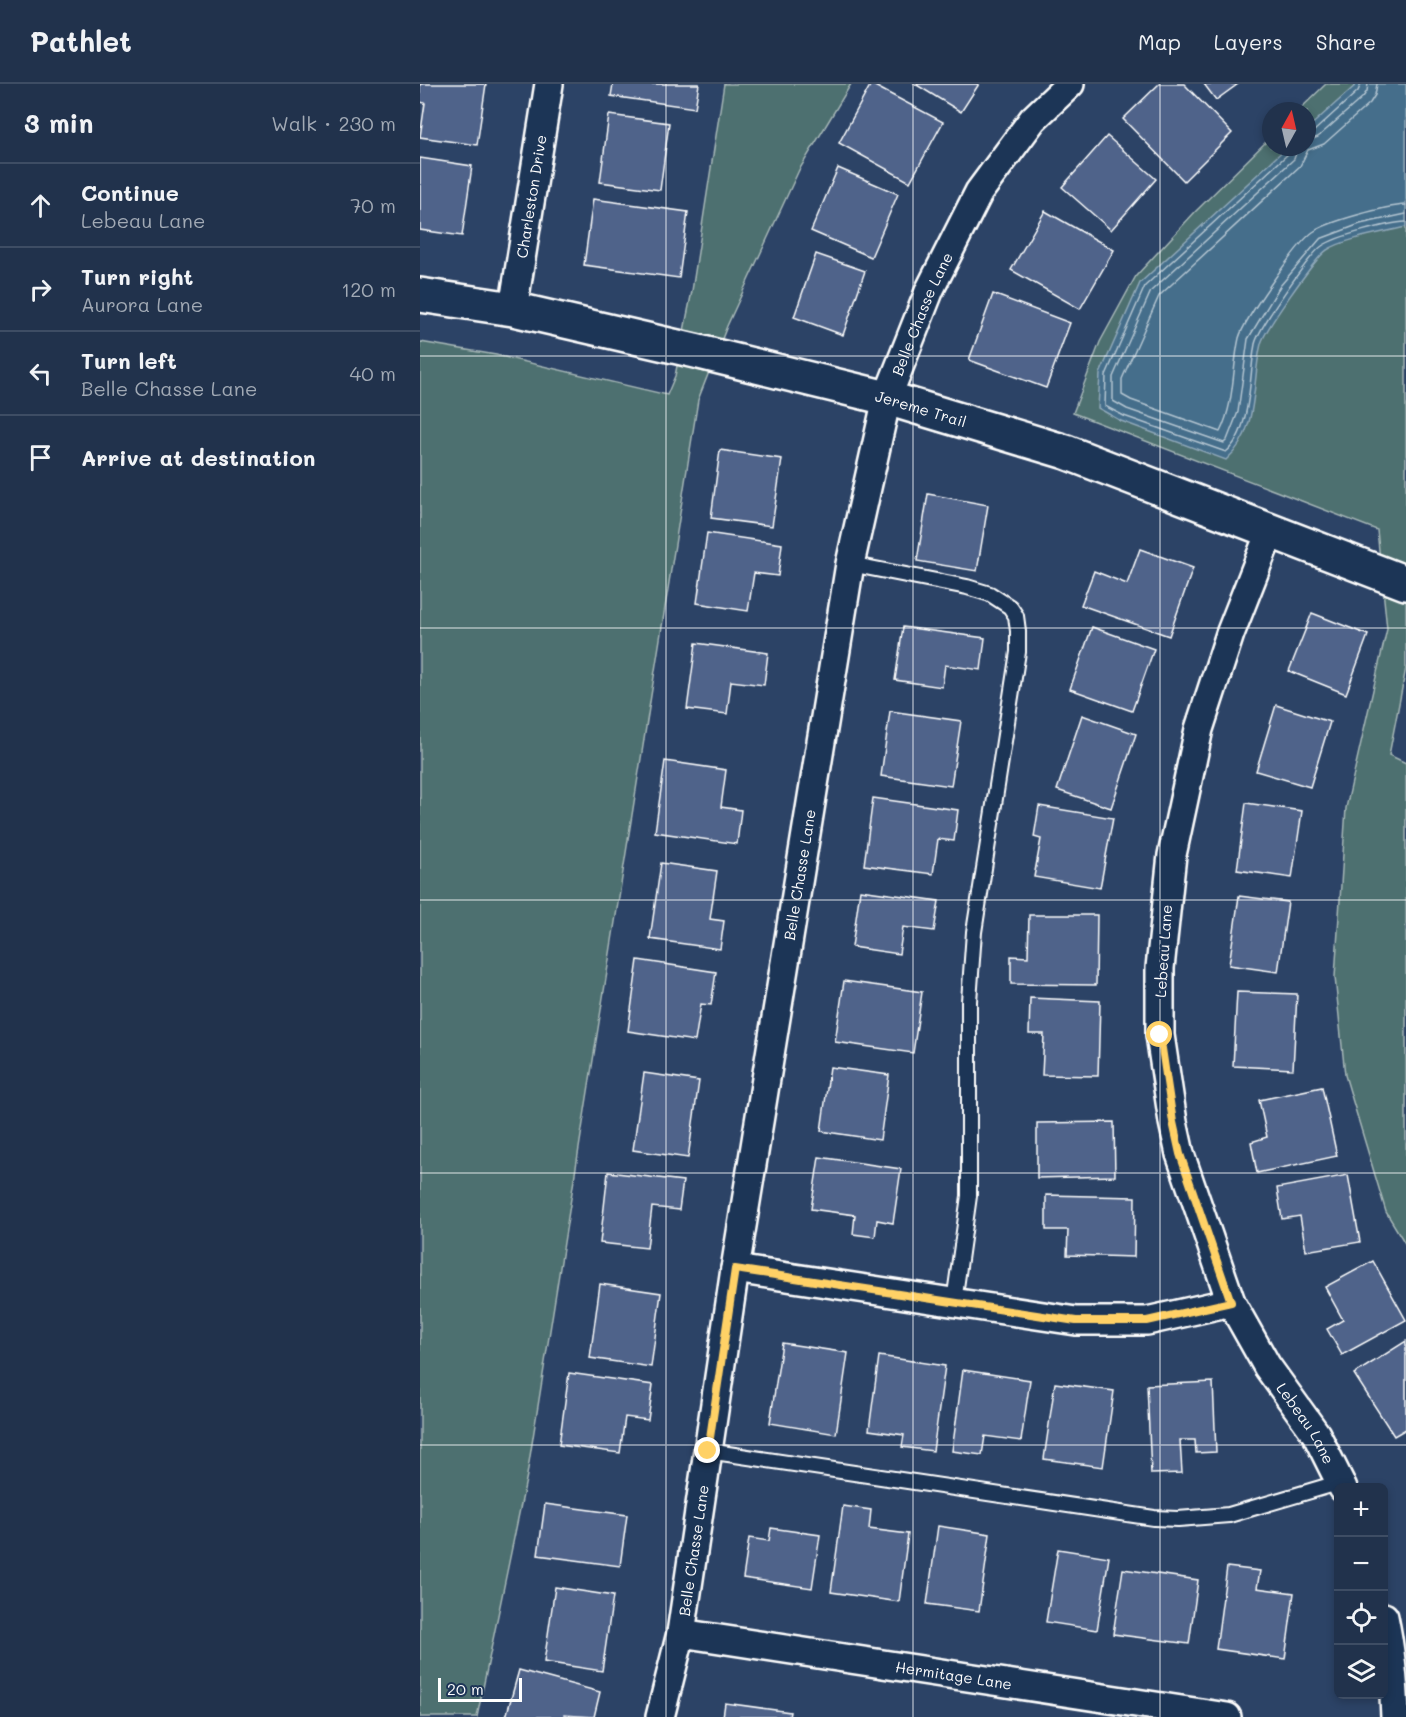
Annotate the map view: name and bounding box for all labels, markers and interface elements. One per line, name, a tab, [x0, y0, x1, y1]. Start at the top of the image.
text: Pathlet	[30, 23, 132, 59]
text: Map	[1138, 28, 1181, 55]
text: Layers	[1214, 28, 1283, 55]
text: Share	[1316, 28, 1376, 55]
north arrow	[1262, 102, 1316, 156]
text: 3 min	[24, 106, 93, 140]
text: Walk · 230 m	[271, 110, 396, 136]
street label: Charleston Drive	[511, 133, 551, 260]
text: Continue	[81, 178, 179, 207]
icon: ahead	[24, 189, 57, 222]
text: 70 m	[350, 192, 396, 218]
text: Lebeau Lane	[81, 207, 205, 233]
street label: Belle Chasse Lane	[887, 249, 957, 379]
text: Turn right	[81, 262, 193, 291]
icon: right	[24, 273, 57, 306]
text: 120 m	[341, 276, 396, 302]
text: Aurora Lane	[81, 291, 203, 317]
text: Turn left	[81, 346, 177, 375]
icon: left	[24, 357, 57, 390]
text: 40 m	[350, 360, 396, 386]
text: Belle Chasse Lane	[81, 375, 257, 401]
street label: Jereme Trail	[873, 386, 969, 431]
icon: arrive	[24, 441, 57, 474]
text: Arrive at destination	[81, 443, 316, 472]
street label: Belle Chasse Lane	[779, 808, 820, 942]
street label: Lebeau Lane	[1150, 904, 1176, 998]
route start	[1146, 1021, 1172, 1047]
street label: Lebeau Lane	[1272, 1379, 1339, 1467]
route end	[694, 1437, 720, 1463]
map controls	[1334, 1483, 1388, 1699]
button: +	[1334, 1483, 1388, 1537]
street label: Belle Chasse Lane	[674, 1484, 713, 1617]
button: −	[1334, 1537, 1388, 1591]
button: locate	[1334, 1591, 1388, 1645]
button: layers	[1334, 1645, 1388, 1699]
street label: Hermitage Lane	[894, 1656, 1013, 1694]
scale bar	[438, 1675, 522, 1702]
text: 20 m	[447, 1678, 484, 1699]

